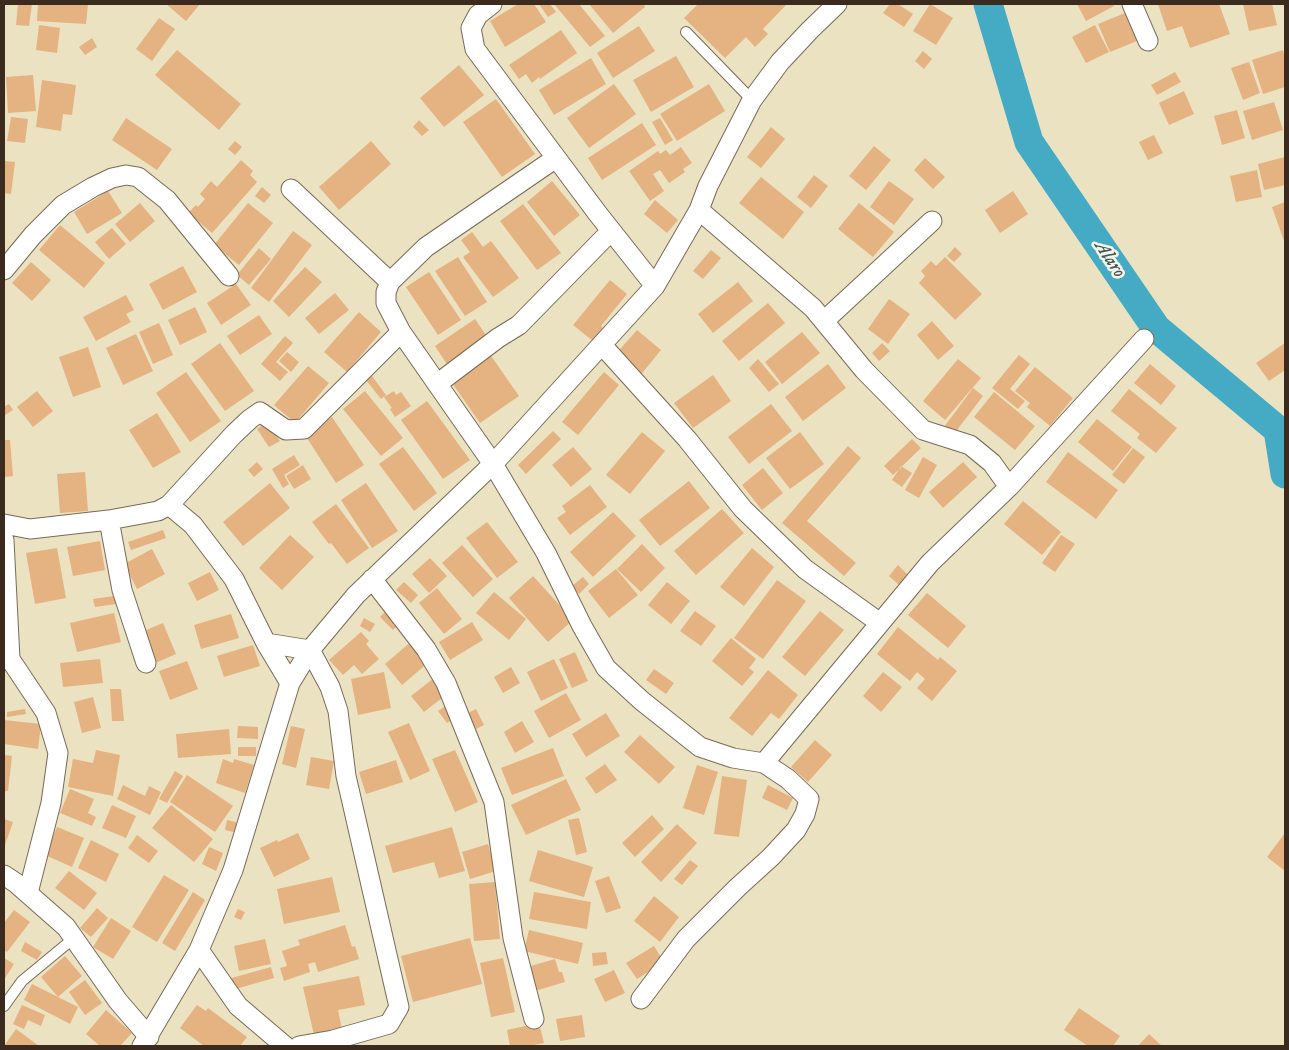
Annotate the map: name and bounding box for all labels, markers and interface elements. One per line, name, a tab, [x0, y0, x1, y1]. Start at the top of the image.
water label: Alaro	[1088, 237, 1130, 283]

